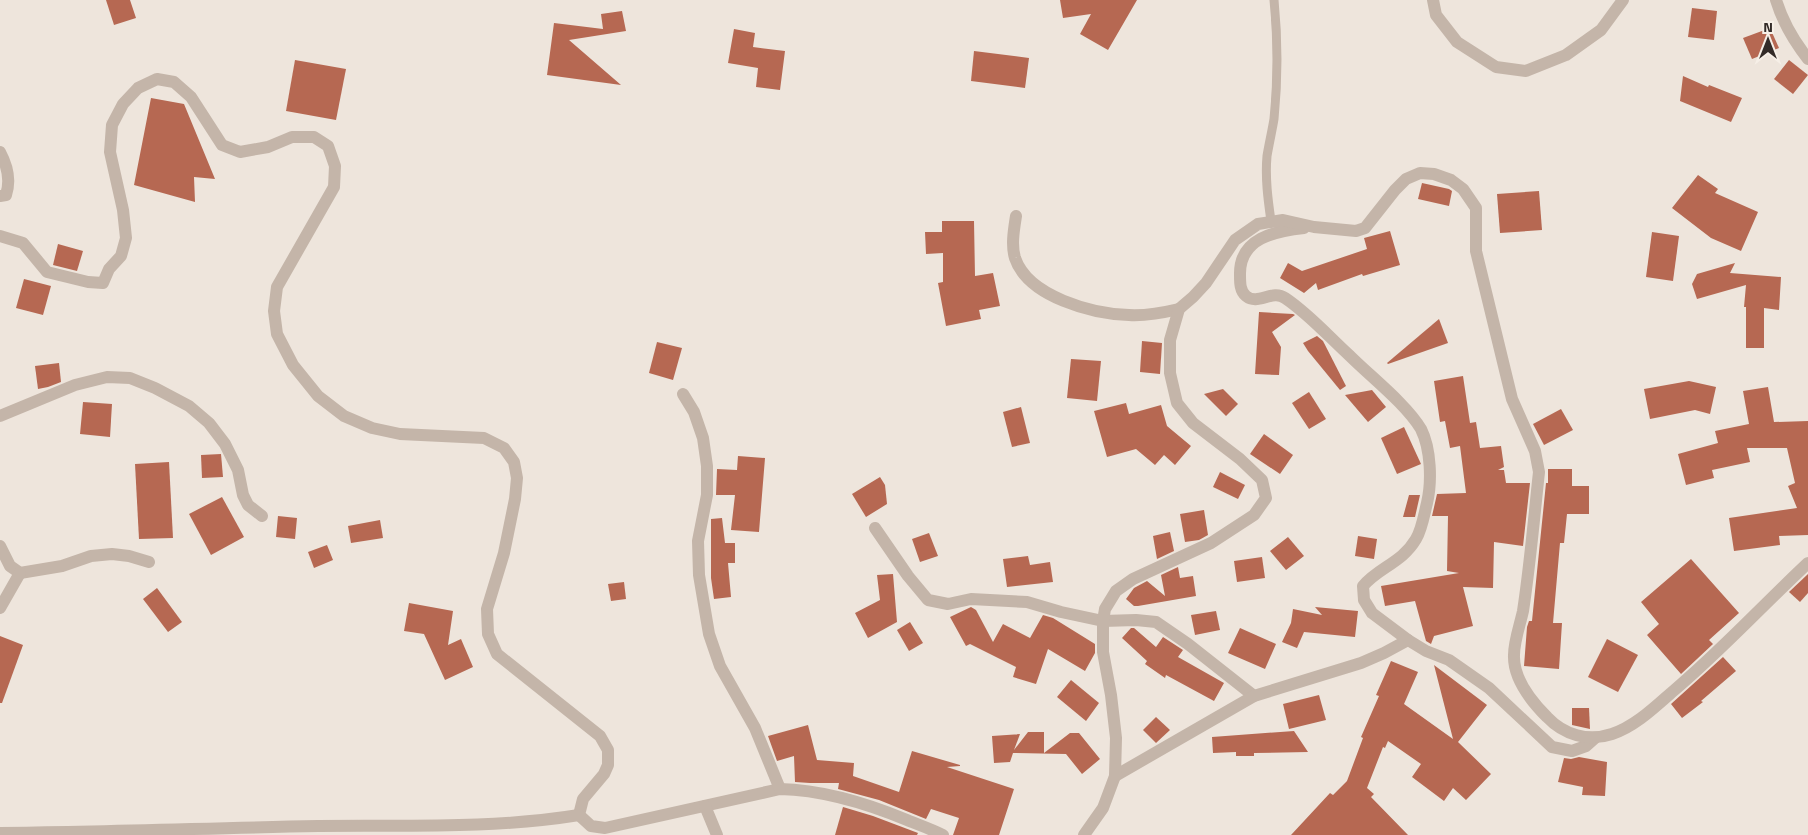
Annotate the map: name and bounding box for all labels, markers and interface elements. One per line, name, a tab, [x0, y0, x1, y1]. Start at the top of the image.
north arrow	[1743, 15, 1793, 65]
text: N	[1763, 16, 1773, 37]

